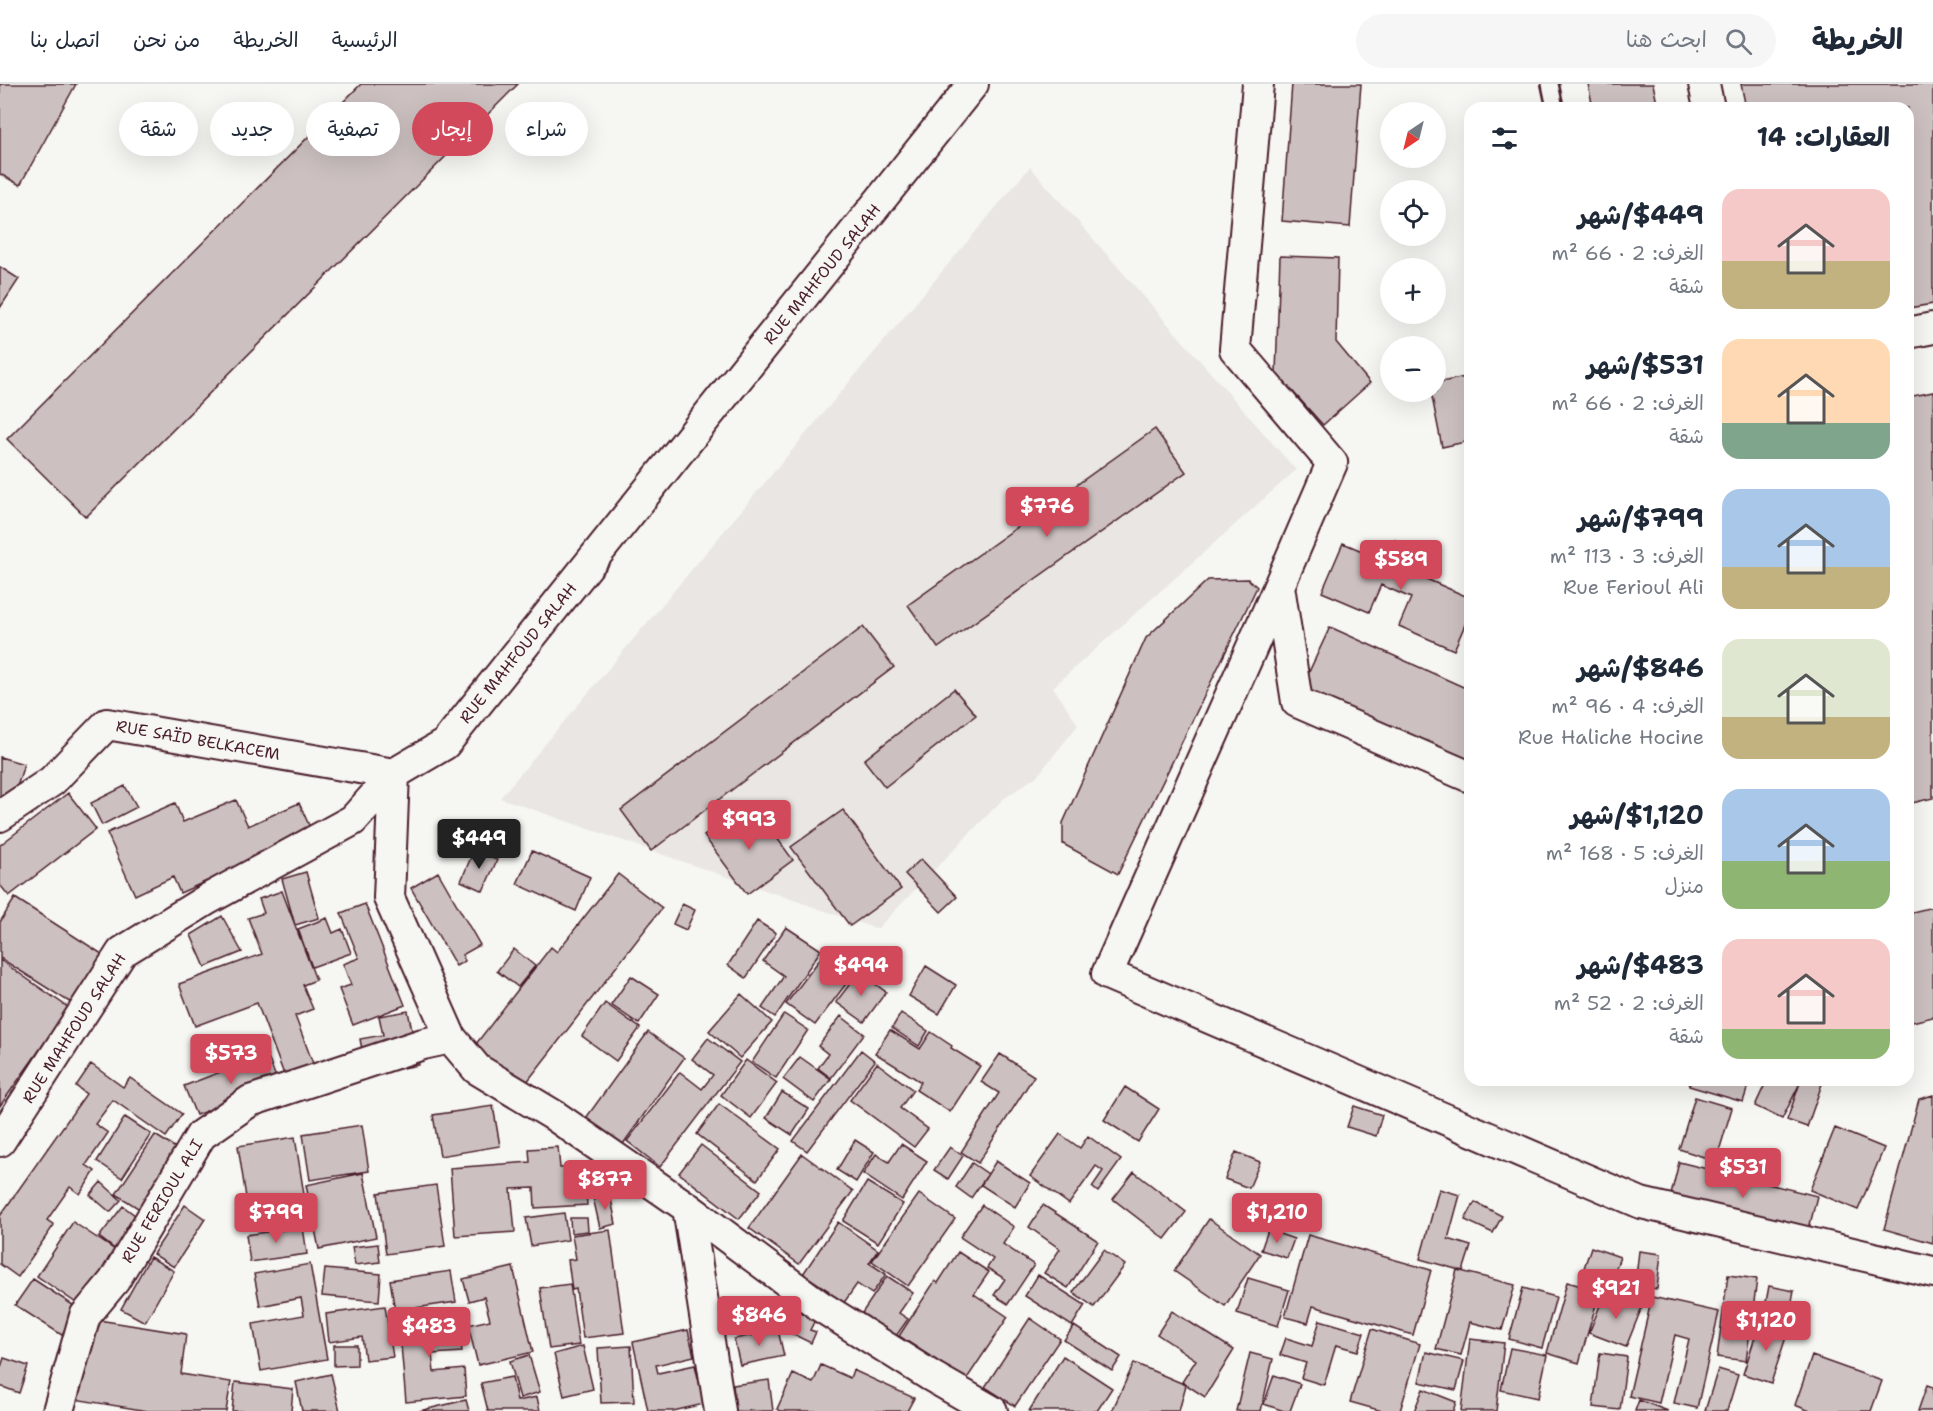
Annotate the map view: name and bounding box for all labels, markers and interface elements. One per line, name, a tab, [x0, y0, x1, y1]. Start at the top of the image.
search box	[1356, 14, 1776, 68]
text: الخريطة	[1812, 20, 1903, 58]
text: ابحث هنا	[1626, 25, 1707, 54]
icon: search	[1722, 25, 1755, 58]
text: اتصل بنا	[30, 26, 100, 54]
text: من نحن	[133, 26, 200, 54]
text: الخريطة	[233, 26, 299, 54]
text: الرئيسية	[332, 26, 398, 54]
chip: شقة	[119, 102, 198, 156]
chip: جديد	[210, 102, 294, 156]
chip: تصفية	[306, 102, 400, 156]
chip: إيجار	[412, 102, 493, 156]
chip: شراء	[505, 102, 588, 156]
north arrow	[1380, 102, 1446, 168]
map controls	[1380, 102, 1446, 402]
text: العقارات: 14	[1756, 119, 1890, 154]
icon: filters	[1488, 122, 1521, 155]
button: locate	[1380, 180, 1446, 246]
text: $449/شهر	[1578, 197, 1704, 232]
street label: RUE MAHFOUD SALAH	[759, 199, 885, 349]
icon: home	[1770, 213, 1842, 285]
text: الغرف: 2 · 66 m²	[1551, 240, 1704, 266]
button: +	[1380, 258, 1446, 324]
text: شقة	[1669, 273, 1704, 299]
button: −	[1380, 336, 1446, 402]
text: $531/شهر	[1587, 347, 1704, 382]
icon: home	[1770, 363, 1842, 435]
text: الغرف: 2 · 66 m²	[1551, 390, 1704, 416]
text: شقة	[1669, 423, 1704, 449]
pin: $776	[1011, 487, 1083, 538]
text: $776	[1020, 493, 1074, 519]
text: $799/شهر	[1578, 500, 1704, 535]
icon: home	[1770, 513, 1842, 585]
pin: $589	[1365, 540, 1437, 591]
text: الغرف: 3 · 113 m²	[1550, 543, 1704, 569]
text: $589	[1374, 546, 1428, 572]
text: Rue Ferioul Ali	[1563, 574, 1704, 600]
street label: RUE MAHFOUD SALAH	[455, 578, 581, 728]
text: $846/شهر	[1577, 650, 1704, 685]
icon: home	[1770, 663, 1842, 735]
text: الغرف: 4 · 96 m²	[1551, 693, 1704, 719]
street label: RUE SAÏD BELKACEM	[114, 715, 282, 765]
text: Rue Haliche Hocine	[1518, 724, 1704, 750]
text: $1,120/شهر	[1571, 797, 1704, 832]
pin: $993	[713, 800, 785, 851]
text: $993	[722, 806, 776, 832]
icon: home	[1770, 813, 1842, 885]
pin: $449	[443, 819, 515, 870]
text: $449	[451, 825, 507, 851]
text: الغرف: 5 · 168 m²	[1546, 840, 1704, 866]
text: منزل	[1665, 873, 1704, 899]
pin: $494	[825, 946, 897, 997]
text: $483/شهر	[1578, 947, 1704, 982]
street label: RUE MAHFOUD SALAH	[18, 949, 130, 1107]
text: $494	[834, 952, 888, 978]
icon: home	[1770, 963, 1842, 1035]
text: الغرف: 2 · 52 m²	[1554, 990, 1704, 1016]
text: شقة	[1669, 1023, 1704, 1049]
pin: $573	[195, 1034, 267, 1085]
text: $573	[204, 1040, 258, 1066]
street label: RUE FERIOUL ALI	[117, 1135, 207, 1267]
pin: $531	[1707, 1148, 1779, 1199]
text: $531	[1719, 1154, 1767, 1180]
pin: $877	[569, 1160, 641, 1211]
text: $877	[578, 1166, 632, 1192]
pin: $799	[240, 1193, 312, 1244]
pin: $1,210	[1228, 1193, 1326, 1244]
text: $799	[248, 1199, 304, 1225]
text: $1,210	[1246, 1199, 1308, 1225]
pin: $921	[1580, 1269, 1652, 1320]
text: $921	[1592, 1275, 1640, 1301]
pin: $846	[723, 1296, 795, 1347]
pin: $1,120	[1717, 1301, 1815, 1352]
text: $846	[731, 1302, 787, 1328]
pin: $483	[393, 1307, 465, 1358]
text: $1,120	[1736, 1307, 1796, 1333]
text: $483	[401, 1313, 457, 1339]

